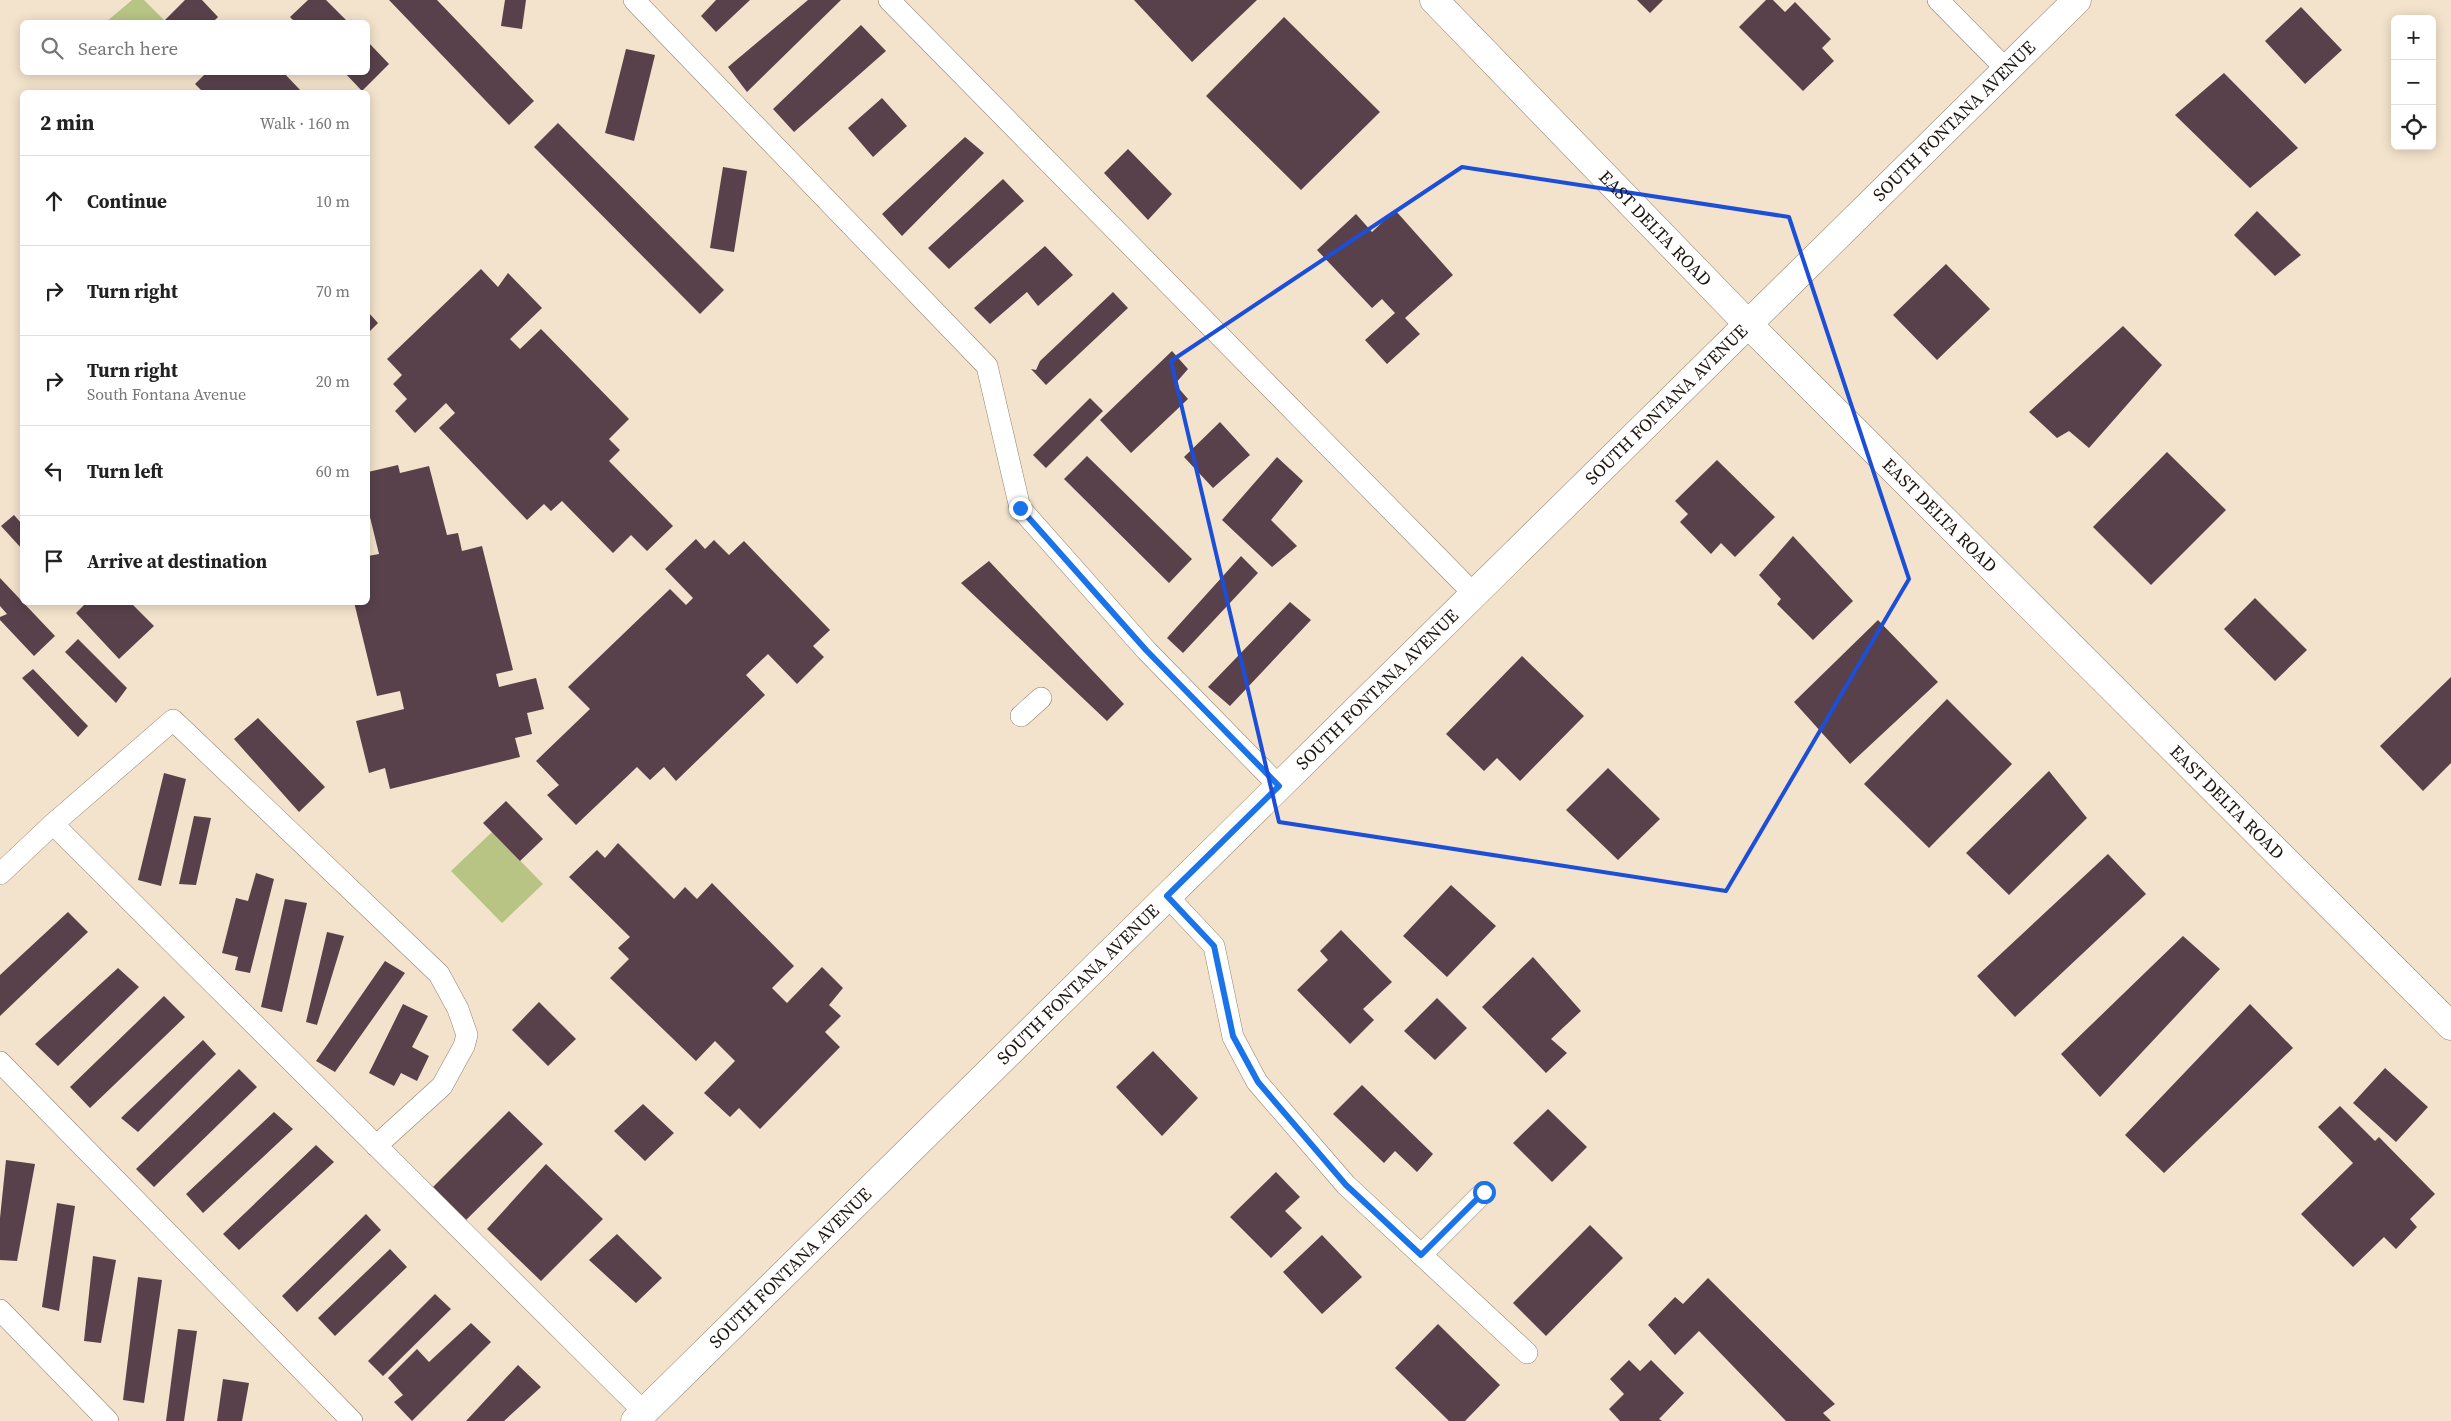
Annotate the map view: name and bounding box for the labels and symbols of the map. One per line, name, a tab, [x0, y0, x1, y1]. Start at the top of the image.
street label: SOUTH FONTANA AVENUE	[1867, 35, 2041, 207]
street label: EAST DELTA ROAD	[1594, 164, 1718, 292]
street label: SOUTH FONTANA AVENUE	[1579, 318, 1753, 490]
street label: EAST DELTA ROAD	[1877, 452, 2003, 578]
route end	[1009, 497, 1032, 520]
street label: SOUTH FONTANA AVENUE	[1290, 603, 1464, 775]
street label: EAST DELTA ROAD	[2164, 739, 2290, 865]
street label: SOUTH FONTANA AVENUE	[991, 898, 1165, 1070]
route start	[1473, 1181, 1496, 1204]
street label: SOUTH FONTANA AVENUE	[703, 1182, 877, 1353]

